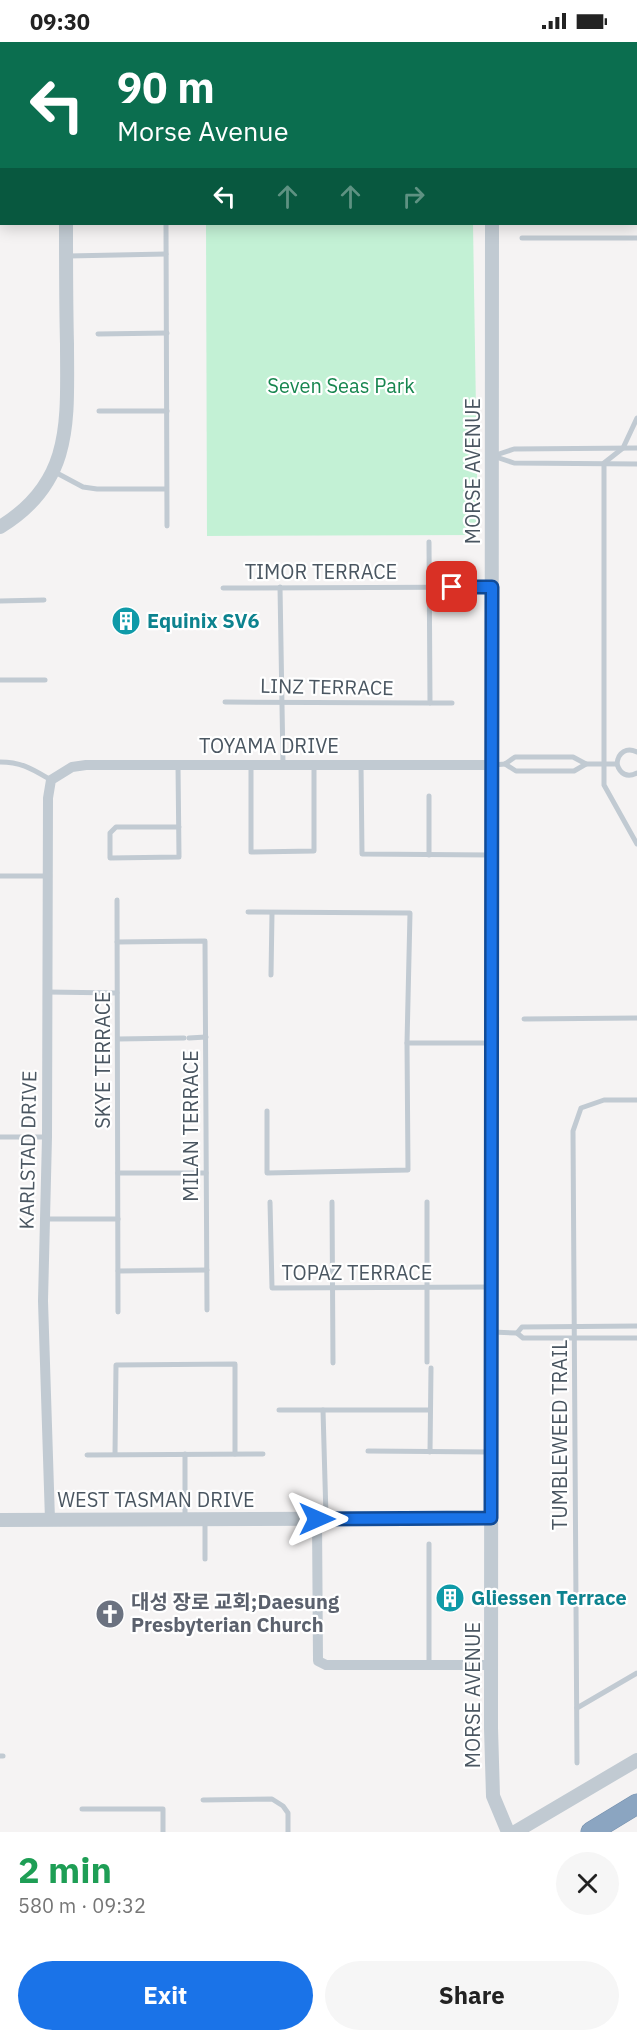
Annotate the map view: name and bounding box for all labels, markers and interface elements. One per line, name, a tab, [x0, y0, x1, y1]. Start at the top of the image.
text: 09:30	[30, 7, 90, 36]
text: 90 m	[117, 60, 215, 115]
icon: left	[18, 66, 96, 144]
text: Morse Avenue	[117, 113, 288, 148]
icon: left	[208, 180, 241, 213]
icon: ahead	[271, 180, 304, 213]
icon: ahead	[334, 180, 367, 213]
icon: right	[397, 180, 430, 213]
park label: Seven Seas Park	[267, 372, 415, 399]
street label: MORSE AVENUE	[459, 398, 486, 544]
street label: TIMOR TERRACE	[245, 558, 397, 585]
pin	[426, 561, 477, 612]
icon: arrive	[435, 570, 468, 603]
building icon: Equinix SV6	[110, 605, 142, 637]
place label: Equinix SV6	[147, 607, 259, 634]
street label: LINZ TERRACE	[260, 672, 394, 701]
street label: TOYAMA DRIVE	[199, 732, 339, 759]
street label: SKYE TERRACE	[89, 991, 116, 1129]
street label: MILAN TERRACE	[177, 1050, 204, 1202]
street label: KARLSTAD DRIVE	[13, 1070, 42, 1230]
street label: TOPAZ TERRACE	[282, 1259, 432, 1286]
street label: TUMBLEWEED TRAIL	[546, 1340, 573, 1530]
street label: WEST TASMAN DRIVE	[57, 1486, 255, 1513]
position arrow	[285, 1487, 349, 1551]
building icon: Gliessen Terrace	[434, 1582, 466, 1614]
place label: Gliessen Terrace	[471, 1584, 627, 1611]
place label: 대성 장로 교회;Daesung Presbyterian Church	[131, 1588, 340, 1638]
church icon: 대성 장로 교회;Daesung Presbyterian Church	[94, 1598, 126, 1630]
street label: MORSE AVENUE	[459, 1622, 486, 1768]
text: 2 min	[18, 1846, 112, 1893]
button: close	[556, 1852, 619, 1915]
text: 580 m · 09:32	[18, 1892, 146, 1919]
button: Exit	[18, 1961, 313, 2030]
button: Share	[325, 1961, 619, 2030]

